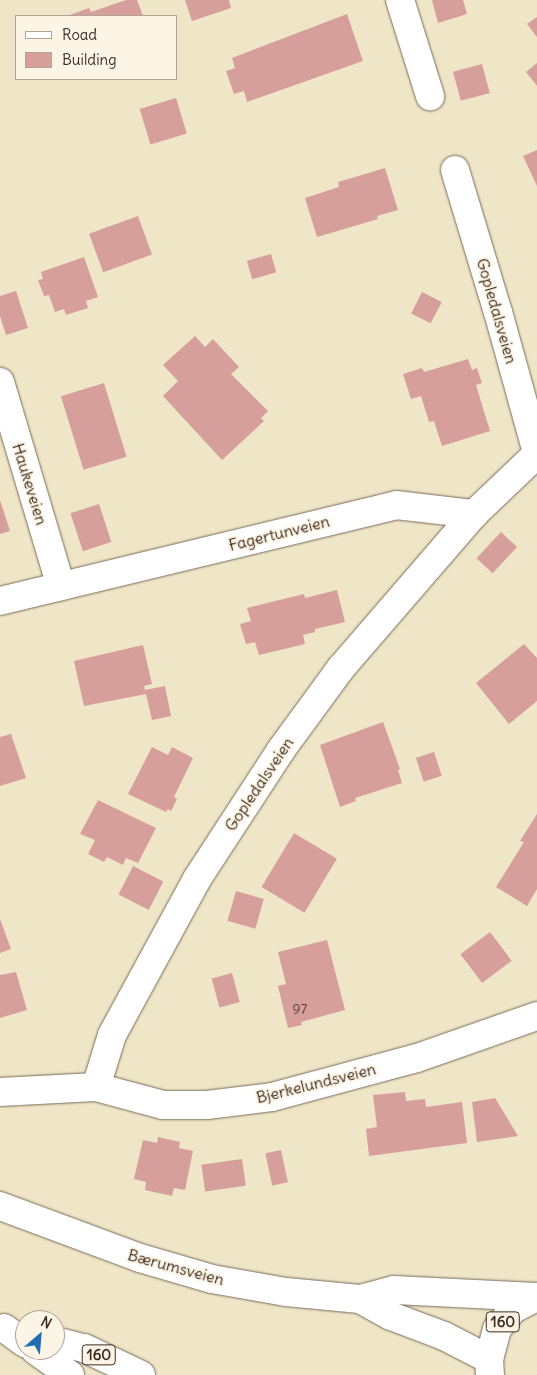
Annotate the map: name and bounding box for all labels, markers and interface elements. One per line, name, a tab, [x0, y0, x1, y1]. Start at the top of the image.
legend	[15, 15, 178, 80]
text: Road	[62, 25, 97, 44]
text: Building	[62, 50, 117, 69]
street label: Gopledalsveien	[473, 256, 521, 366]
street label: Haukeveien	[8, 441, 52, 527]
street label: Fagertunveien	[227, 511, 331, 555]
street label: Gopledalsveien	[221, 733, 297, 835]
house number: 97	[293, 1001, 307, 1017]
street label: Bjerkelundsveien	[254, 1059, 378, 1107]
street label: Bærumsveien	[126, 1245, 226, 1289]
north arrow	[15, 1310, 65, 1360]
road number: 160	[486, 1310, 520, 1334]
text: N	[38, 1312, 55, 1333]
road number: 160	[82, 1342, 116, 1368]

